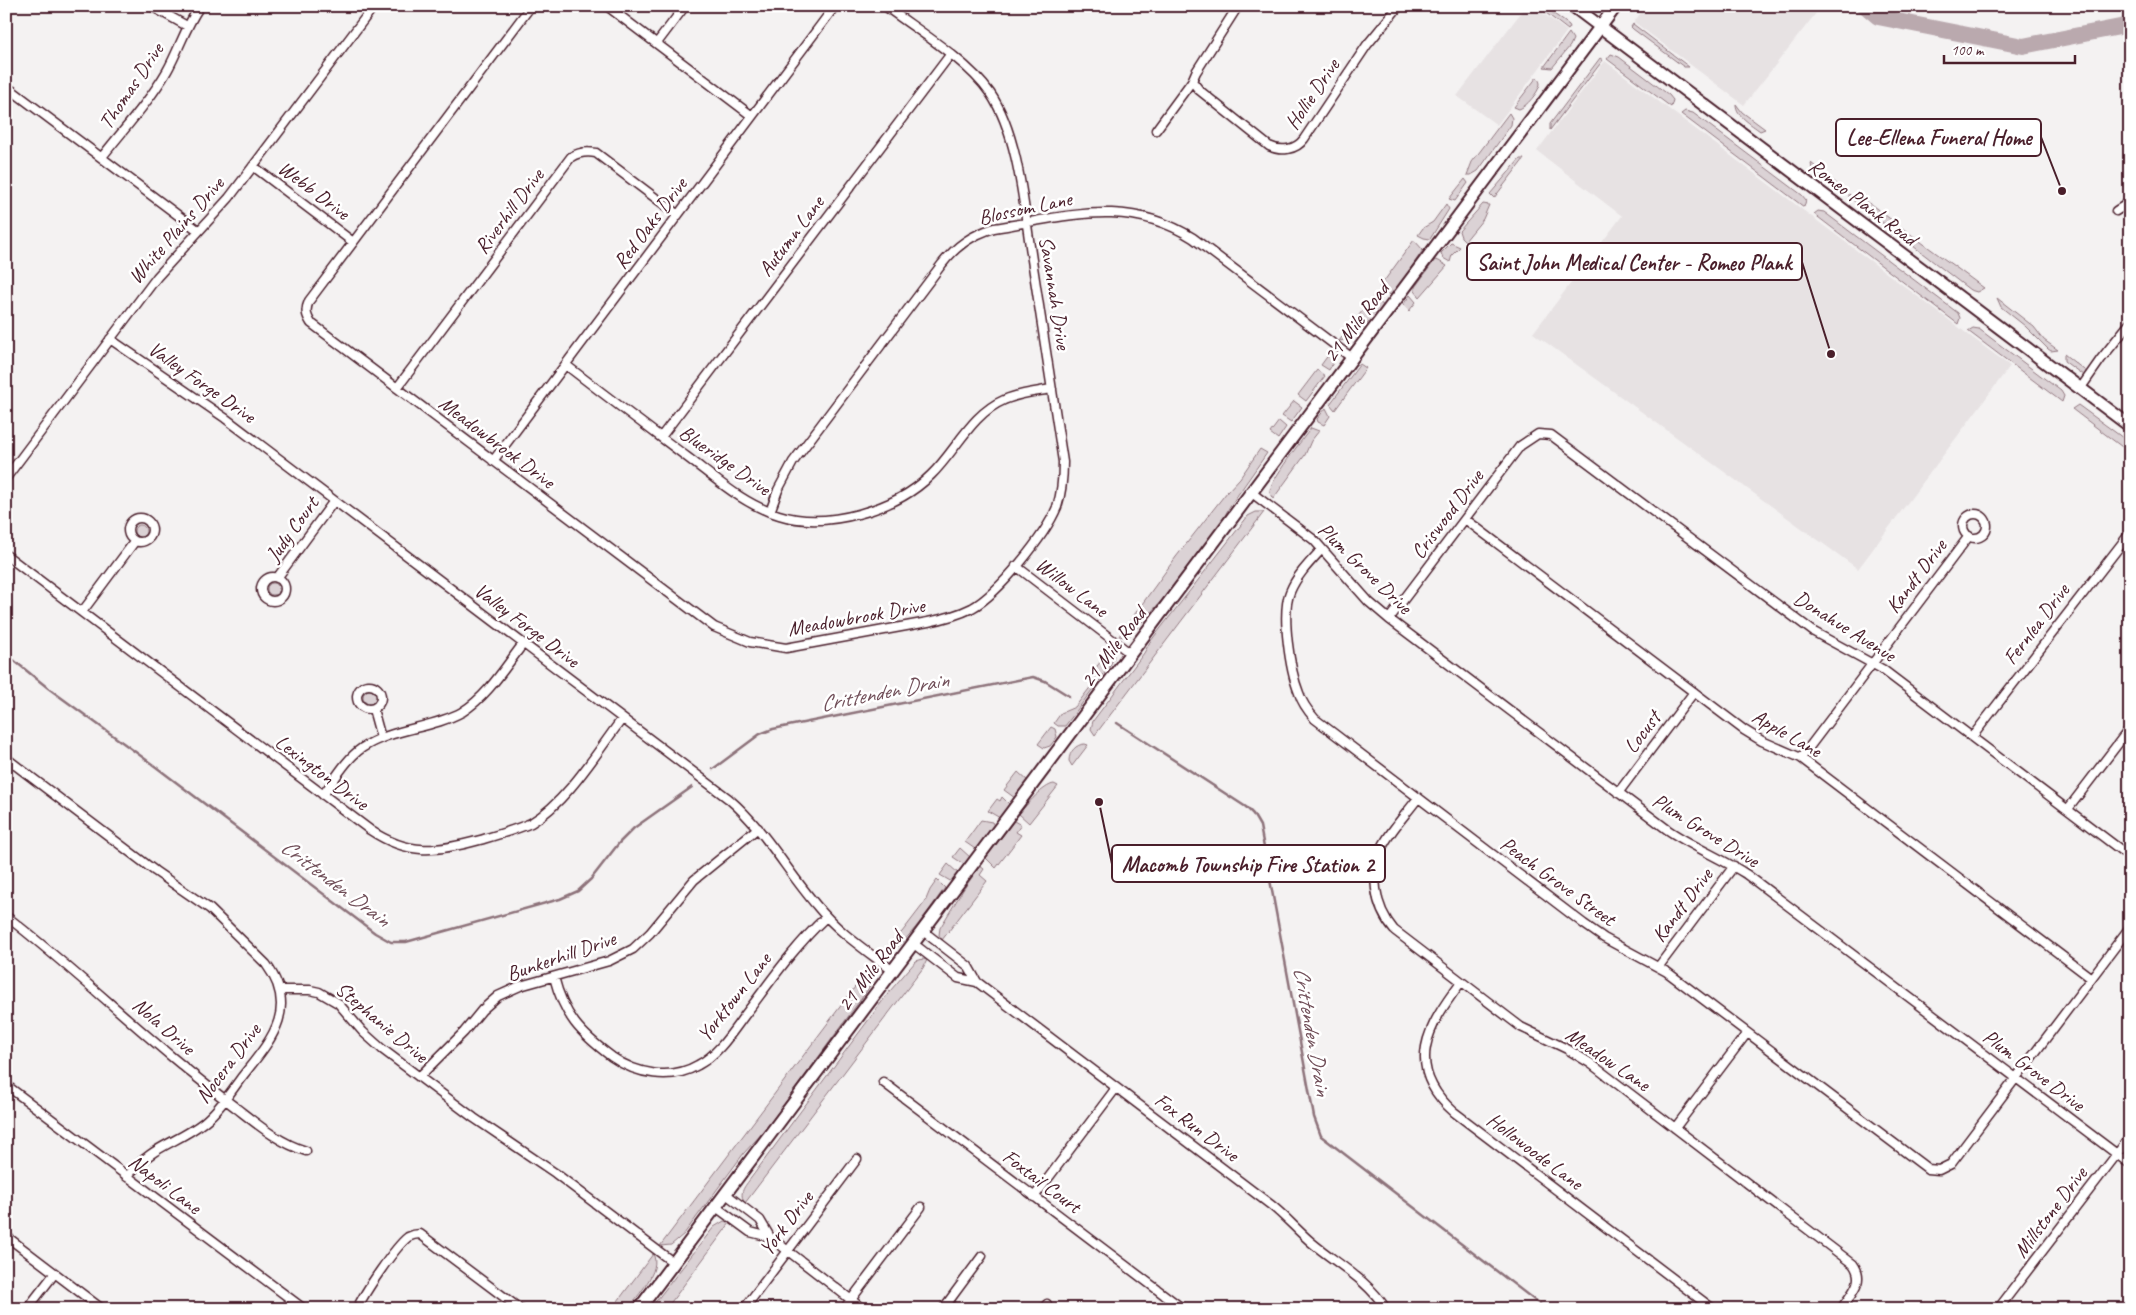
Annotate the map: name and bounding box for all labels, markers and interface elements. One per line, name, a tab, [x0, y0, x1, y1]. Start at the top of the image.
scale bar	[1944, 32, 2075, 64]
street label: Thomas Drive	[93, 36, 170, 134]
text: 100 m	[1951, 41, 1985, 60]
street label: Hollie Drive	[1279, 53, 1346, 134]
callout: Lee-Ellena Funeral Home	[1836, 119, 2041, 156]
text: Lee-Ellena Funeral Home	[1847, 124, 2034, 152]
street label: Romeo Plank Road	[1804, 153, 1925, 253]
street label: Webb Drive	[273, 155, 356, 226]
street label: Riverhill Drive	[469, 162, 550, 259]
street label: White Plains Drive	[122, 170, 230, 289]
street label: Red Oaks Drive	[607, 170, 694, 274]
street label: Blossom Lane	[976, 185, 1076, 231]
street label: Autumn Lane	[752, 189, 831, 281]
street label: Savannah Drive	[1033, 235, 1077, 352]
callout: Saint John Medical Center - Romeo Plank	[1467, 243, 1802, 280]
text: Saint John Medical Center - Romeo Plank	[1476, 249, 1793, 277]
street label: 21 Mile Road	[1317, 274, 1397, 367]
street label: Valley Forge Drive	[143, 335, 262, 429]
street label: Meadowbrook Drive	[434, 390, 562, 495]
street label: Blueridge Drive	[674, 419, 777, 502]
street label: Criswood Drive	[1405, 463, 1490, 564]
street label: Judy Court	[259, 490, 325, 567]
street label: Plum Grove Drive	[1312, 517, 1418, 620]
street label: Kandt Drive	[1880, 533, 1953, 618]
street label: Willow Lane	[1031, 551, 1115, 624]
street label: Valley Forge Drive	[469, 577, 586, 674]
street label: Fernlea Drive	[1997, 577, 2076, 670]
street label: Donahue Avenue	[1789, 584, 1903, 669]
street label: Meadowbrook Drive	[786, 592, 929, 642]
street label: 21 Mile Road	[1074, 599, 1154, 692]
water label: Crittenden Drain	[818, 665, 952, 718]
street label: Locust	[1618, 703, 1668, 758]
street label: Apple Lane	[1748, 703, 1827, 764]
street label: Lexington Drive	[270, 728, 375, 816]
street label: Plum Grove Drive	[1648, 787, 1765, 874]
street label: Peach Grove Street	[1495, 831, 1622, 933]
water label: Crittenden Drain	[275, 833, 397, 934]
callout: Macomb Township Fire Station 2	[1112, 845, 1385, 882]
text: Macomb Township Fire Station 2	[1122, 851, 1376, 879]
street label: Kandt Drive	[1646, 862, 1719, 947]
street label: 21 Mile Road	[831, 923, 911, 1016]
street label: Bunkerhill Drive	[503, 925, 620, 987]
street label: Yorktown Lane	[691, 946, 778, 1047]
water label: Crittenden Drain	[1287, 965, 1337, 1099]
street label: Stephanie Drive	[330, 976, 435, 1069]
street label: Nola Drive	[127, 992, 202, 1062]
street label: Nocera Drive	[190, 1017, 267, 1108]
street label: Meadow Lane	[1561, 1021, 1656, 1097]
street label: Plum Grove Drive	[1978, 1023, 2091, 1117]
street label: Fox Run Drive	[1150, 1087, 1246, 1168]
street label: Hollowoode Lane	[1482, 1106, 1590, 1197]
street label: Foxtail Court	[998, 1143, 1088, 1220]
street label: Napoli Lane	[124, 1148, 207, 1220]
street label: Millstone Drive	[2007, 1161, 2093, 1262]
street label: York Drive	[753, 1185, 819, 1261]

